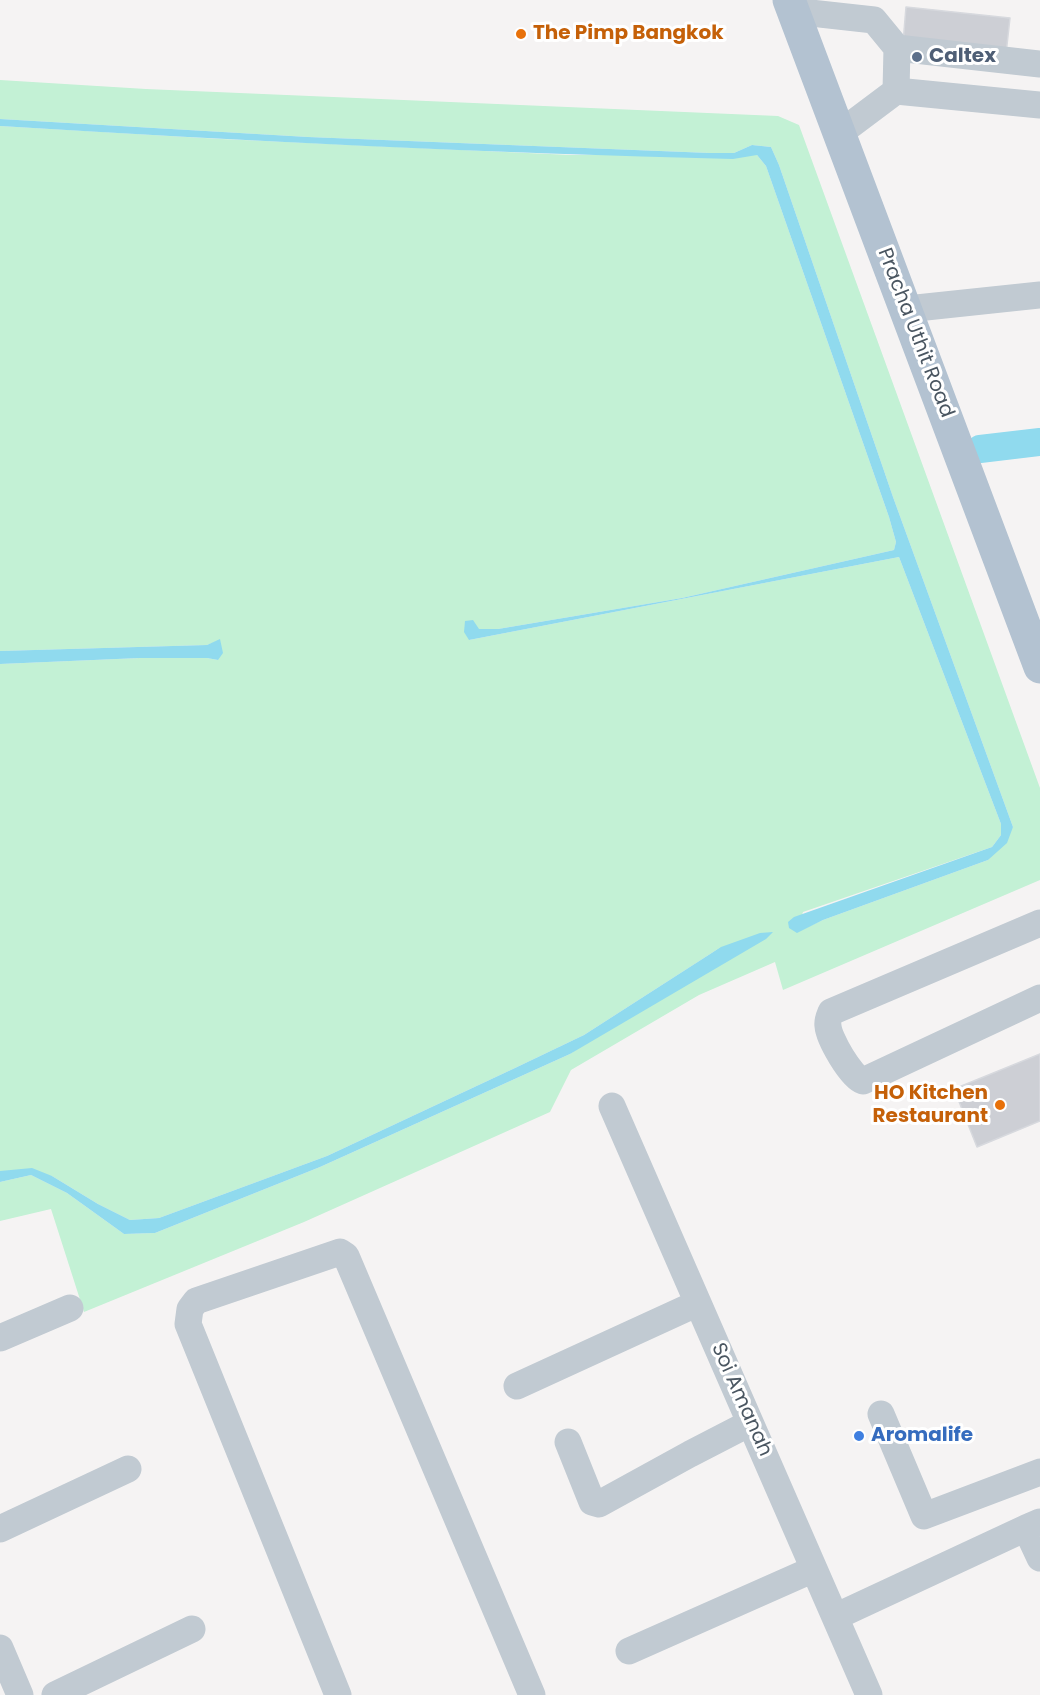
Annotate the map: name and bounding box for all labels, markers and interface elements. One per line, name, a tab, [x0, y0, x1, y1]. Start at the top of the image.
place label: The Pimp Bangkok	[533, 22, 724, 46]
marker: The Pimp Bangkok	[514, 27, 528, 41]
place label: Caltex	[929, 45, 996, 69]
marker: Caltex	[910, 50, 924, 64]
street label: Pracha Uthit Road	[872, 245, 958, 421]
place label: HO Kitchen Restaurant	[873, 1082, 988, 1129]
marker: HO Kitchen Restaurant	[993, 1098, 1007, 1112]
street label: Soi Amanah	[705, 1340, 777, 1460]
place label: Aromalife	[871, 1424, 973, 1448]
marker: Aromalife	[852, 1429, 866, 1443]

